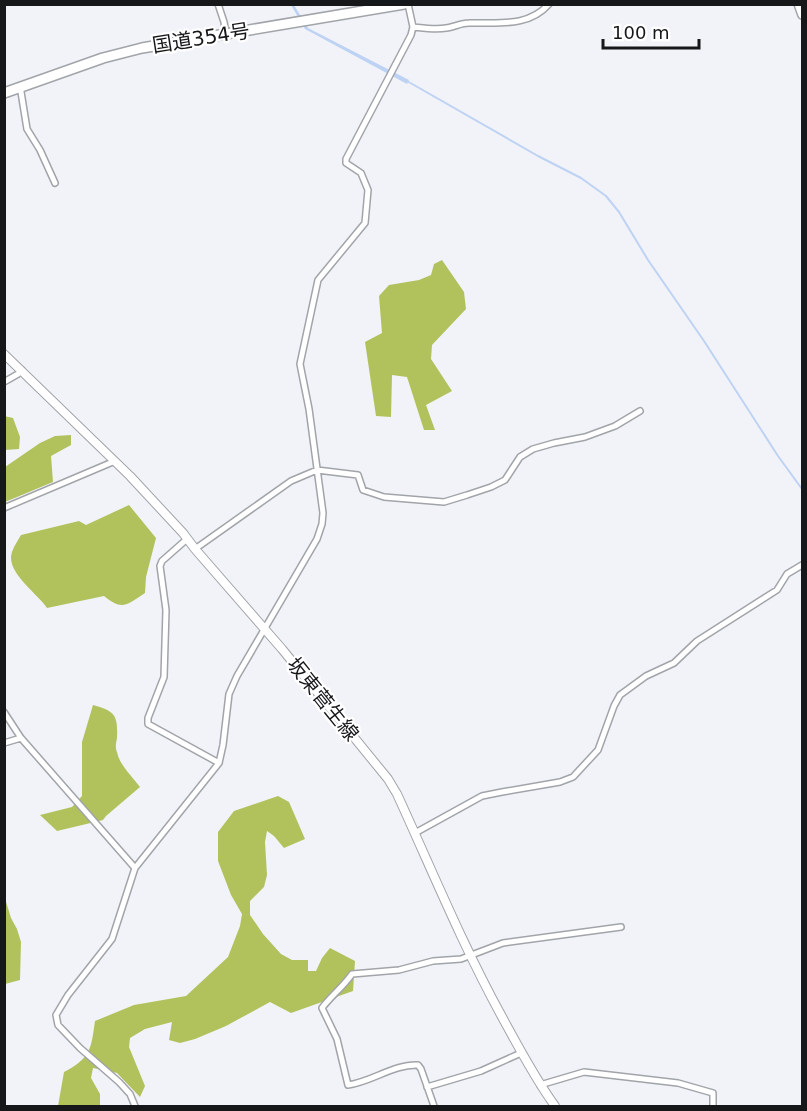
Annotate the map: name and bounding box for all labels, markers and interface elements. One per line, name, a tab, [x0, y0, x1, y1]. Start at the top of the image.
scale bar	[603, 12, 699, 50]
street label: 国道354号	[151, 18, 251, 58]
text: 100 m	[612, 22, 670, 43]
street label: 坂東菅生線	[282, 653, 364, 745]

